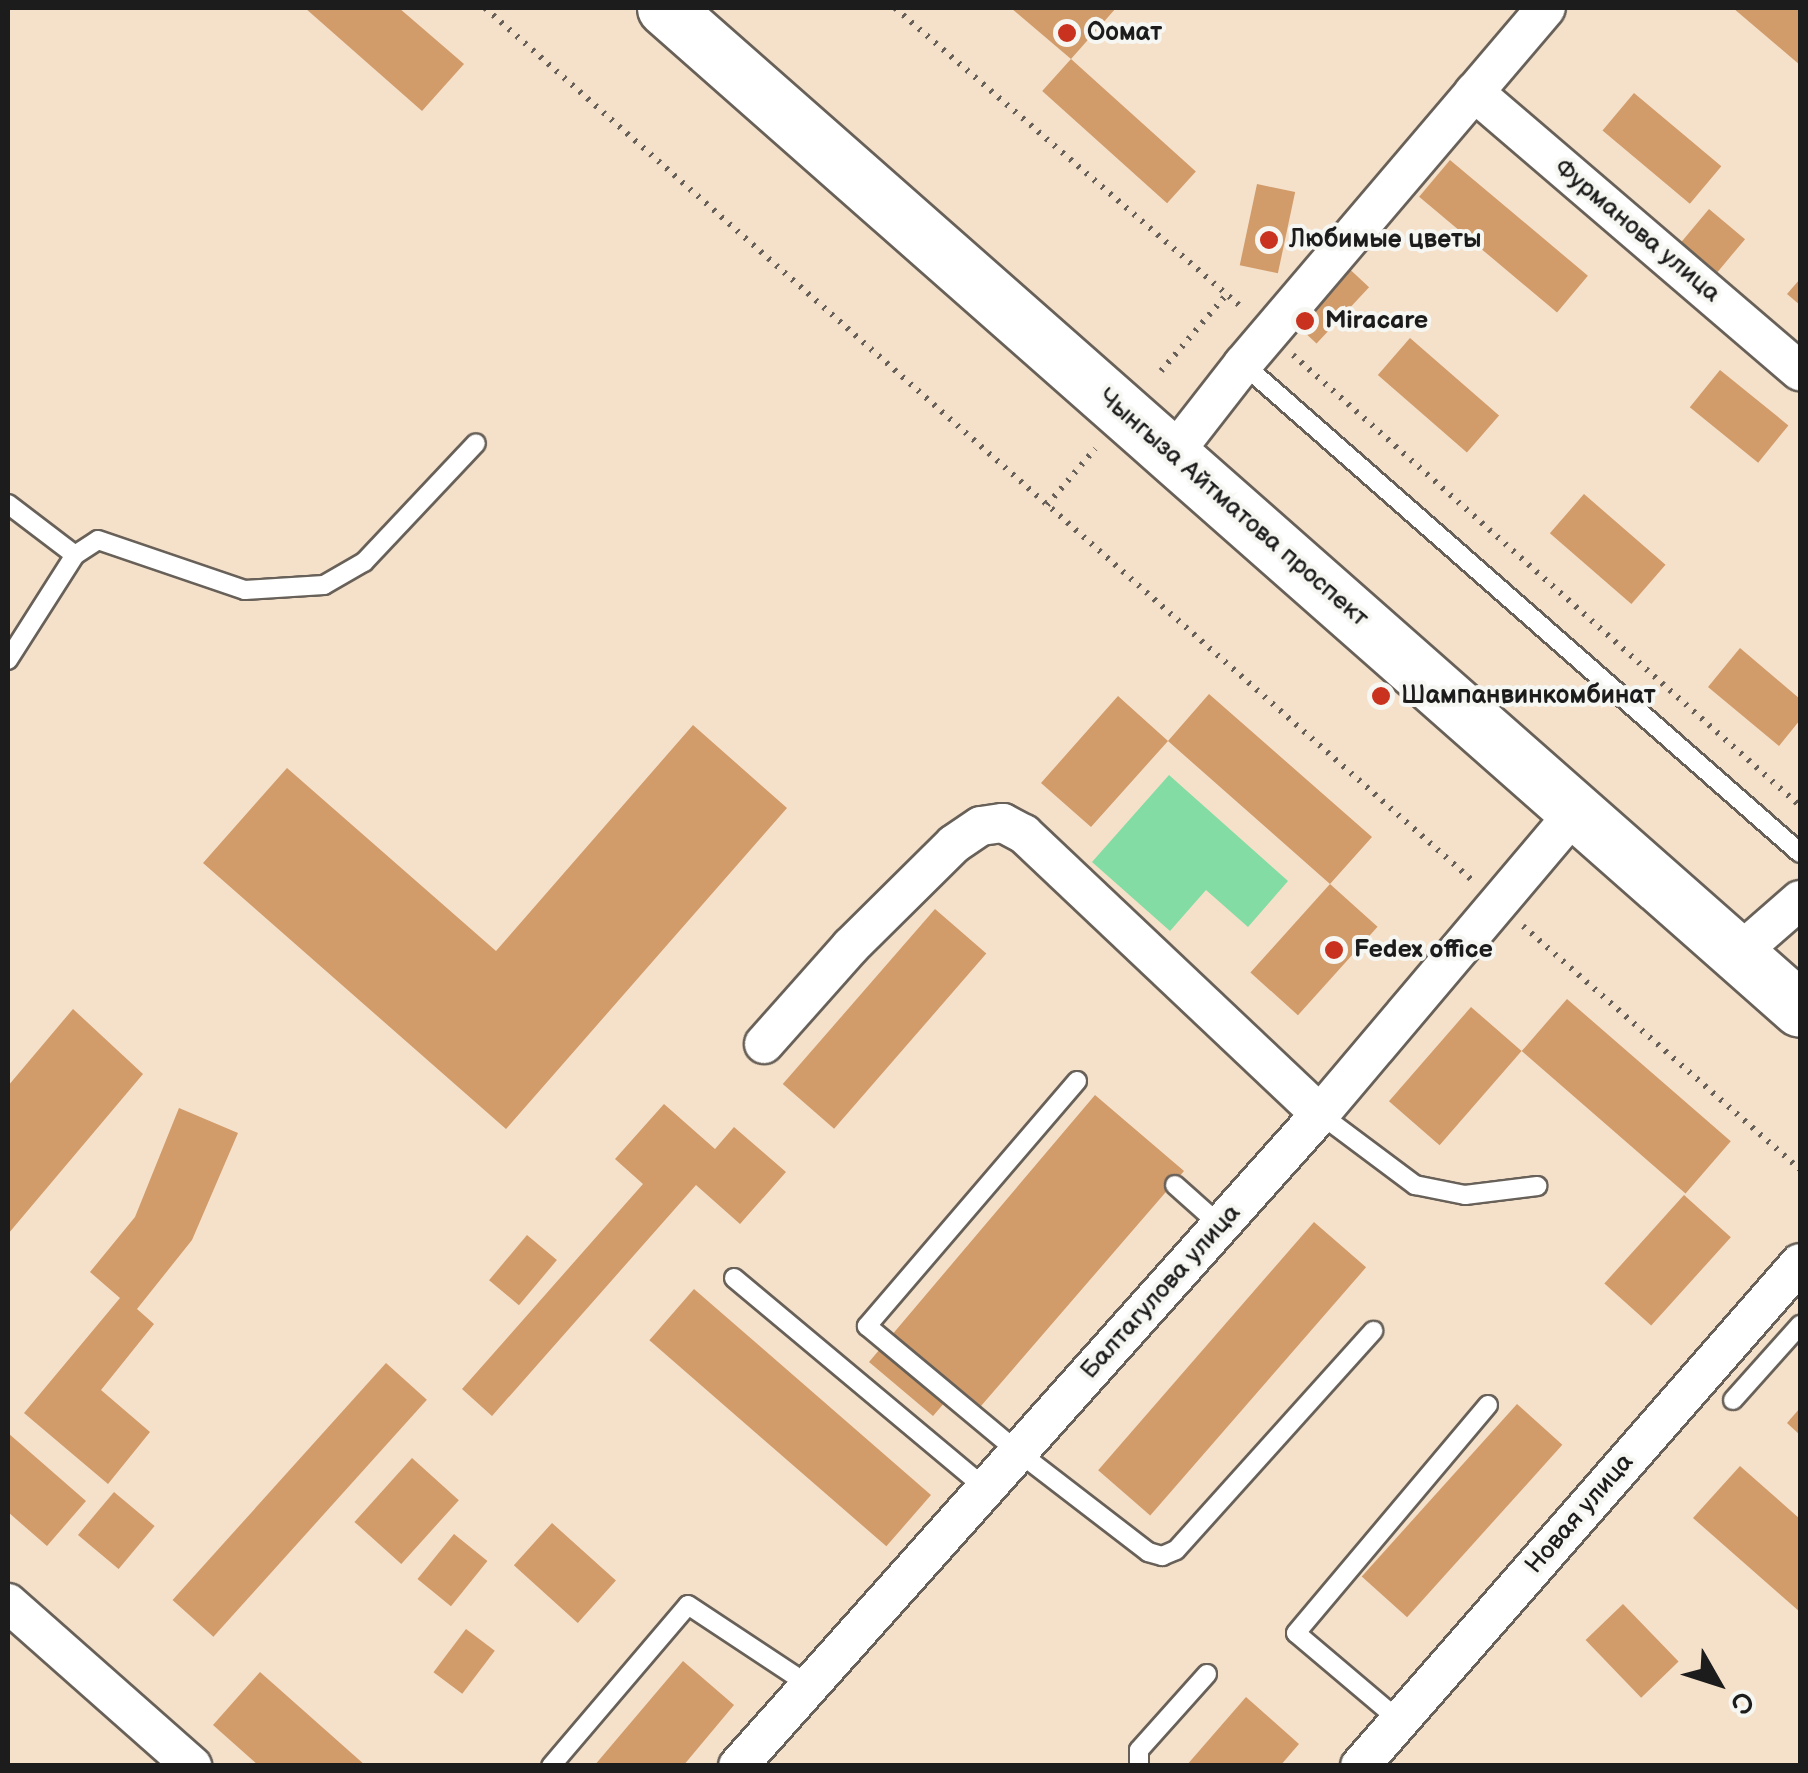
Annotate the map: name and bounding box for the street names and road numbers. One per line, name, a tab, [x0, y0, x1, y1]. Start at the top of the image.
street label: Фурманова улица	[1548, 153, 1726, 309]
street label: Чынгыза Айтматова проспект	[1092, 382, 1374, 634]
street label: Балтагулова улица	[1075, 1199, 1247, 1385]
street label: Новая улица	[1520, 1448, 1640, 1580]

